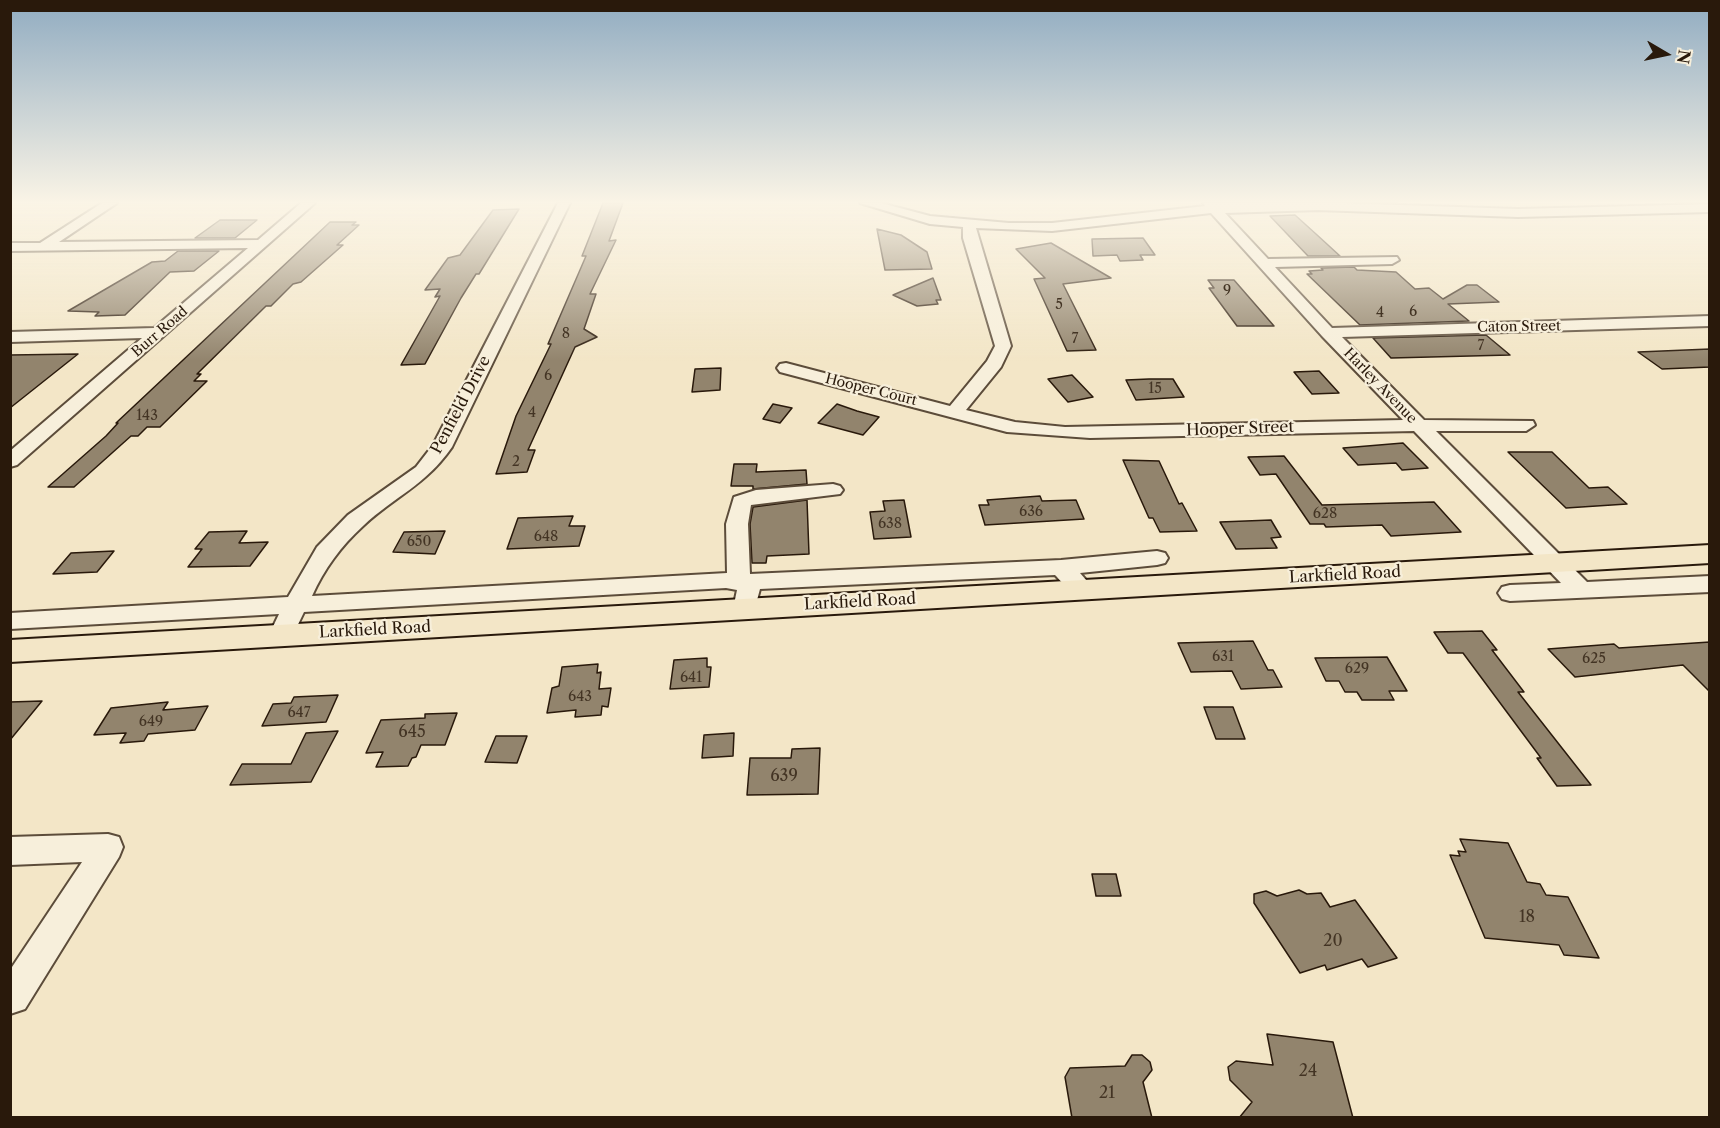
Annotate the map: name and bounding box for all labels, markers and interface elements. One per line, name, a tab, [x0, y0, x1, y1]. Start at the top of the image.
north arrow	[1636, 24, 1696, 84]
text: N	[1673, 48, 1695, 65]
house number: 9	[1223, 283, 1231, 299]
house number: 5	[1055, 297, 1063, 313]
street label: Burr Road	[129, 303, 191, 361]
house number: 6	[1409, 304, 1417, 320]
house number: 4	[1376, 305, 1384, 321]
street label: Caton Street	[1477, 318, 1561, 336]
house number: 8	[562, 326, 570, 342]
house number: 7	[1072, 331, 1078, 347]
house number: 7	[1478, 338, 1484, 354]
street label: Harley Avenue	[1340, 345, 1420, 427]
street label: Penfield Drive	[427, 353, 495, 457]
house number: 6	[544, 368, 552, 384]
street label: Hooper Court	[823, 371, 919, 409]
house number: 15	[1148, 381, 1162, 397]
house number: 4	[528, 405, 536, 421]
house number: 143	[136, 408, 158, 424]
street label: Hooper Street	[1186, 418, 1294, 440]
house number: 2	[512, 454, 520, 470]
house number: 636	[1019, 504, 1043, 520]
house number: 628	[1313, 506, 1337, 522]
house number: 638	[878, 516, 902, 532]
house number: 648	[534, 529, 558, 545]
house number: 650	[407, 534, 431, 550]
street label: Larkfield Road	[1288, 562, 1402, 588]
street label: Larkfield Road	[803, 589, 917, 615]
street label: Larkfield Road	[318, 617, 432, 643]
house number: 631	[1212, 649, 1234, 665]
house number: 625	[1582, 651, 1606, 667]
house number: 629	[1345, 661, 1369, 677]
house number: 641	[680, 670, 702, 686]
house number: 643	[568, 689, 592, 705]
house number: 647	[287, 705, 311, 721]
house number: 649	[139, 714, 163, 730]
house number: 645	[398, 722, 426, 742]
house number: 639	[770, 766, 798, 786]
house number: 18	[1519, 907, 1535, 927]
house number: 20	[1323, 931, 1343, 951]
house number: 24	[1299, 1061, 1317, 1081]
house number: 21	[1099, 1083, 1115, 1103]

